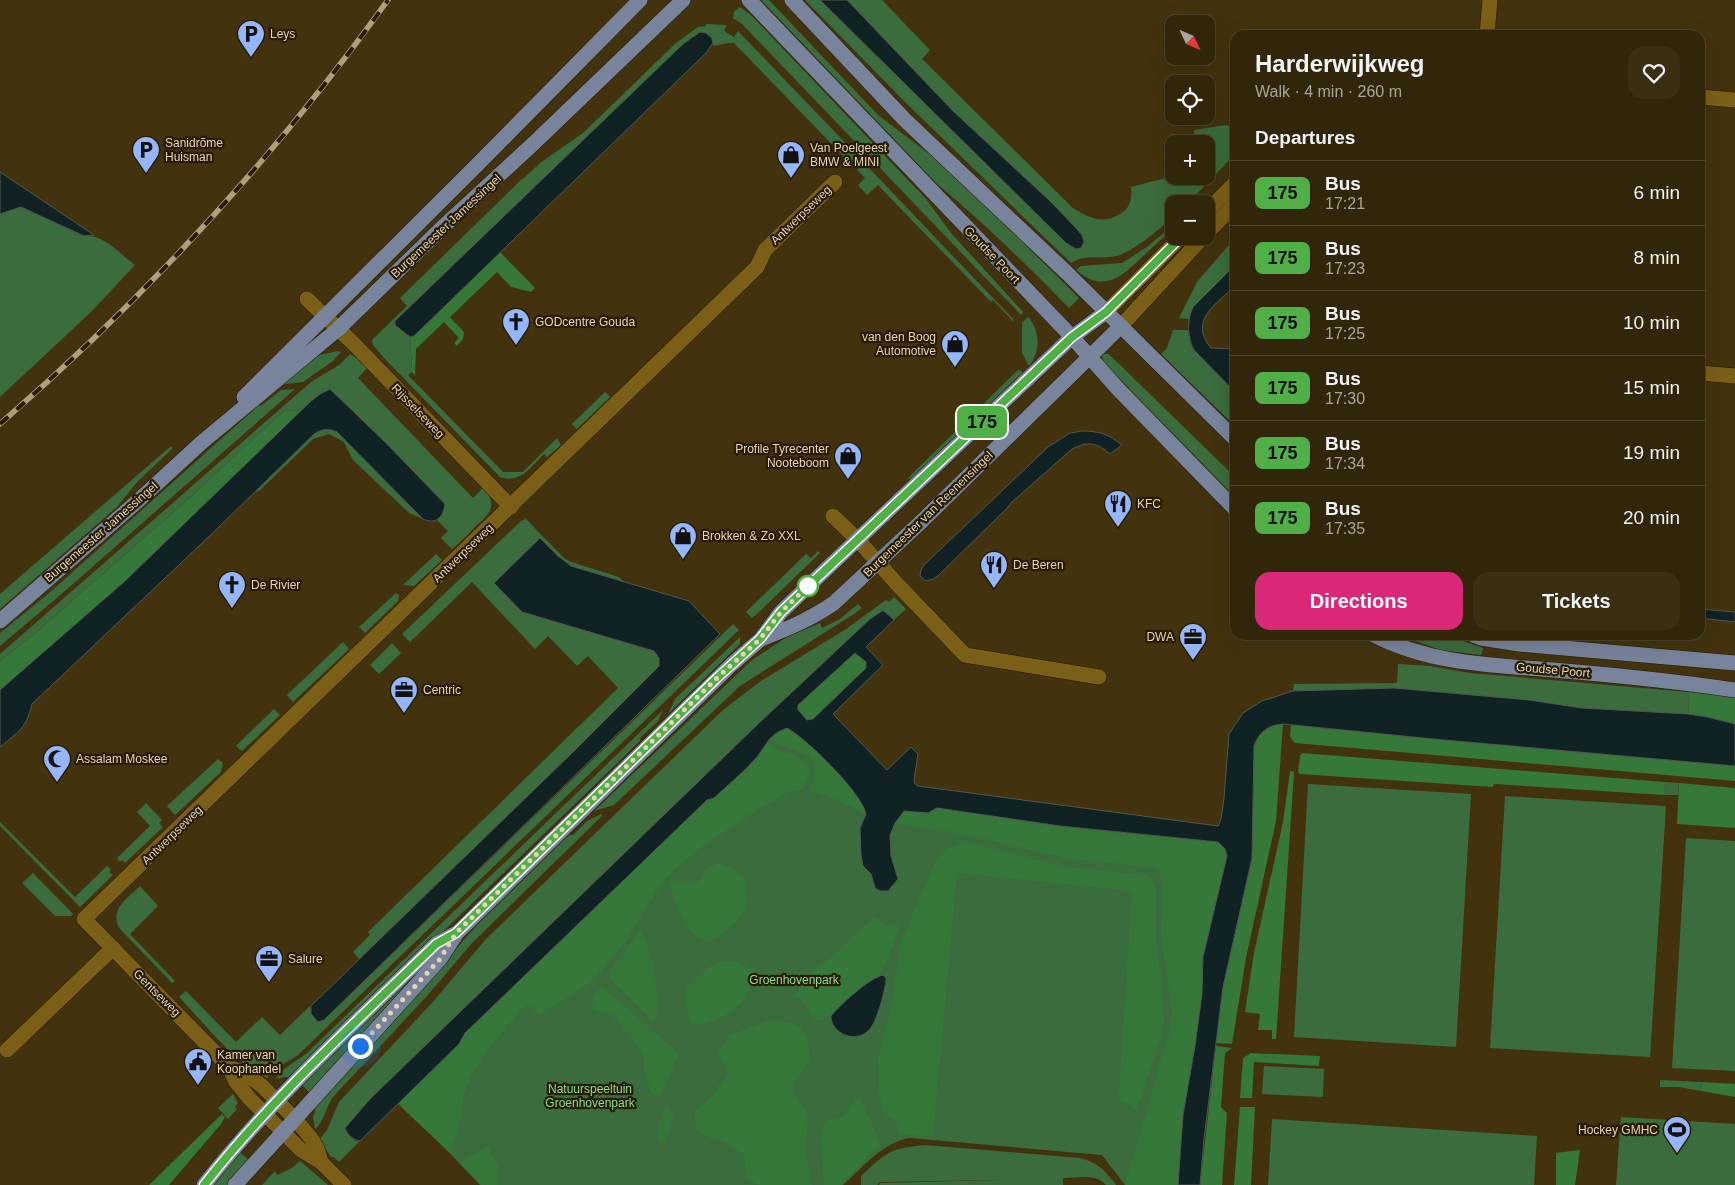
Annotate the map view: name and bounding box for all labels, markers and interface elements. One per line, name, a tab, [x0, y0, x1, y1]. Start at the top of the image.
north arrow	[1165, 15, 1215, 65]
map controls	[1165, 15, 1215, 245]
parking icon: Leys	[236, 19, 266, 58]
place label: Leys	[270, 27, 295, 41]
button: heart	[1628, 47, 1680, 99]
text: Harderwijkweg	[1255, 50, 1424, 77]
button: locate	[1165, 75, 1215, 125]
text: Walk · 4 min · 260 m	[1255, 83, 1402, 100]
text: Departures	[1255, 127, 1355, 148]
parking icon: Sanidrõme Huisman	[131, 135, 161, 174]
button: +	[1165, 135, 1215, 185]
place label: Sanidrõme Huisman	[165, 136, 223, 164]
shop icon: Van Poelgeest BMW & MINI	[776, 140, 806, 179]
place label: Van Poelgeest BMW & MINI	[810, 141, 888, 169]
street label: Burgemeester Jamessingel	[388, 171, 504, 281]
text: Bus	[1325, 173, 1361, 194]
text: 6 min	[1634, 182, 1680, 203]
street label: Antwerpseweg	[768, 183, 834, 247]
text: 175	[1267, 183, 1298, 203]
button: −	[1165, 195, 1215, 245]
text: 17:21	[1325, 195, 1365, 212]
street label: Goudse Poort	[961, 224, 1023, 287]
text: Bus	[1325, 238, 1361, 259]
text: 8 min	[1634, 247, 1680, 268]
text: 175	[1267, 248, 1298, 268]
text: 17:23	[1325, 260, 1365, 277]
text: Bus	[1325, 303, 1361, 324]
church icon: GODcentre Gouda	[501, 307, 531, 346]
text: 10 min	[1623, 312, 1680, 333]
text: 175	[1267, 313, 1298, 333]
place label: GODcentre Gouda	[535, 315, 635, 329]
text: 17:25	[1325, 325, 1365, 342]
shop icon: van den Boog Automotive	[940, 329, 970, 368]
place label: van den Boog Automotive	[862, 330, 936, 358]
text: Bus	[1325, 368, 1361, 389]
text: 15 min	[1623, 377, 1680, 398]
text: 175	[1267, 378, 1298, 398]
street label: Rijsselseweg	[389, 381, 447, 441]
text: 17:30	[1325, 390, 1365, 407]
line badge: 175	[953, 406, 1011, 438]
text: 175	[967, 412, 997, 432]
text: Bus	[1325, 433, 1361, 454]
shop icon: Profile Tyrecenter Nooteboom	[833, 441, 863, 480]
place label: Profile Tyrecenter Nooteboom	[735, 442, 829, 470]
text: 19 min	[1623, 442, 1680, 463]
text: 175	[1267, 443, 1298, 463]
street label: Burgemeester van Reenensingel	[860, 448, 996, 580]
text: 17:34	[1325, 455, 1365, 472]
street label: Burgemeester Jamessingel	[42, 479, 160, 585]
restaurant icon: KFC	[1103, 489, 1133, 528]
place label: KFC	[1137, 497, 1161, 511]
text: Bus	[1325, 498, 1361, 519]
text: 20 min	[1623, 507, 1680, 528]
text: 175	[1267, 508, 1298, 528]
text: 17:35	[1325, 520, 1365, 537]
street label: Antwerpseweg	[430, 521, 496, 585]
shop icon: Brokken & Zo XXL	[668, 521, 698, 560]
place label: Brokken & Zo XXL	[702, 529, 801, 543]
restaurant icon: De Beren	[979, 550, 1009, 589]
place label: De Beren	[1013, 558, 1064, 572]
church icon: De Rivier	[217, 570, 247, 609]
button: Directions	[1255, 572, 1463, 630]
button: Tickets	[1473, 572, 1680, 630]
unlabelled marker	[797, 575, 819, 597]
place label: De Rivier	[251, 578, 300, 592]
office icon: DWA	[1178, 622, 1208, 661]
place label: DWA	[1146, 630, 1174, 644]
street label: Goudse Poort	[1516, 660, 1591, 680]
office icon: Centric	[389, 675, 419, 714]
place label: Centric	[423, 683, 461, 697]
mosque icon: Assalam Moskee	[42, 744, 72, 783]
place label: Assalam Moskee	[76, 752, 168, 766]
street label: Antwerpseweg	[139, 803, 205, 867]
office icon: Salure	[254, 944, 284, 983]
place label: Salure	[288, 952, 323, 966]
street label: Gentseweg	[131, 967, 183, 1019]
park label: Groenhovenpark	[749, 973, 840, 987]
your location	[348, 1034, 373, 1059]
public building icon: Kamer van Koophandel	[183, 1047, 213, 1086]
place label: Kamer van Koophandel	[217, 1048, 281, 1076]
park label: Natuurspeeltuin Groenhovenpark	[545, 1082, 636, 1110]
sports icon: Hockey GMHC	[1662, 1115, 1692, 1154]
place label: Hockey GMHC	[1578, 1123, 1658, 1137]

